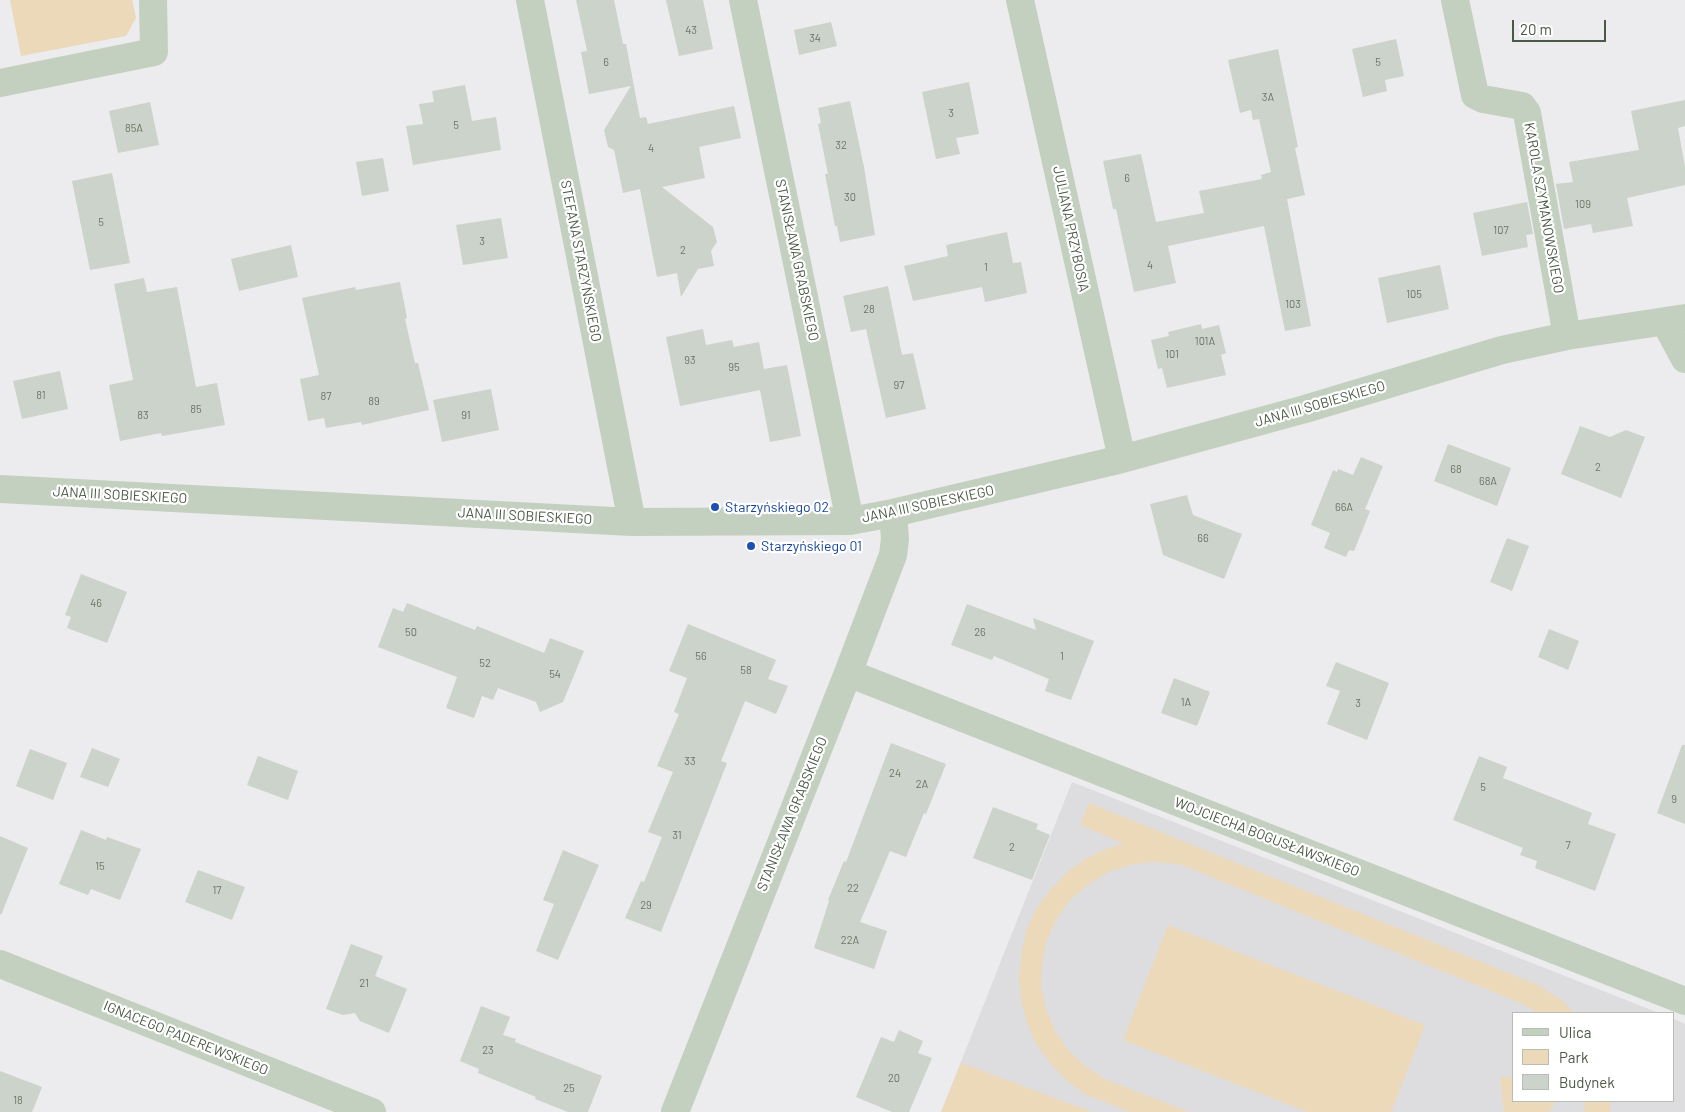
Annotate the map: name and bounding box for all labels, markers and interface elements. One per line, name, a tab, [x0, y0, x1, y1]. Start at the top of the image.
scale bar	[1515, 10, 1609, 42]
text: 20 m	[1520, 20, 1552, 38]
house number: 43	[685, 23, 697, 37]
house number: 34	[809, 31, 821, 45]
house number: 6	[603, 55, 609, 69]
house number: 5	[1375, 55, 1381, 69]
house number: 3A	[1262, 90, 1274, 104]
house number: 3	[948, 106, 954, 120]
house number: 5	[453, 118, 459, 132]
house number: 85A	[125, 121, 143, 135]
street label: KAROLA SZYMANOWSKIEGO	[1521, 121, 1567, 295]
house number: 32	[835, 138, 847, 152]
house number: 4	[648, 141, 654, 155]
street label: JULIANA PRZYBOSIA	[1049, 165, 1093, 293]
house number: 6	[1124, 171, 1130, 185]
street label: STANISŁAWA GRABSKIEGO	[772, 178, 822, 342]
street label: STEFANA STARZYŃSKIEGO	[557, 179, 605, 343]
house number: 30	[844, 190, 856, 204]
house number: 109	[1575, 197, 1591, 211]
house number: 5	[98, 215, 104, 229]
house number: 107	[1493, 223, 1509, 237]
house number: 3	[479, 234, 485, 248]
house number: 2	[680, 243, 686, 257]
house number: 4	[1147, 258, 1153, 272]
house number: 1	[984, 260, 988, 274]
house number: 105	[1406, 287, 1422, 301]
house number: 103	[1285, 297, 1301, 311]
house number: 28	[863, 302, 875, 316]
house number: 101A	[1195, 334, 1215, 348]
house number: 101	[1165, 347, 1179, 361]
house number: 93	[684, 353, 696, 367]
house number: 95	[728, 360, 740, 374]
street label: JANA III SOBIESKIEGO	[1253, 377, 1387, 431]
house number: 97	[894, 378, 904, 392]
house number: 81	[36, 388, 46, 402]
house number: 87	[321, 389, 331, 403]
house number: 89	[368, 394, 380, 408]
house number: 85	[190, 402, 202, 416]
house number: 83	[137, 408, 149, 422]
house number: 91	[461, 408, 471, 422]
house number: 2	[1595, 460, 1601, 474]
house number: 68	[1450, 462, 1462, 476]
house number: 68A	[1479, 474, 1497, 488]
street label: JANA III SOBIESKIEGO	[860, 482, 996, 526]
street label: JANA III SOBIESKIEGO	[52, 483, 188, 507]
place label: Starzyńskiego 02	[725, 499, 829, 515]
house number: 66A	[1335, 500, 1353, 514]
marker: Starzyńskiego 02	[709, 501, 721, 513]
street label: JANA III SOBIESKIEGO	[457, 504, 593, 528]
house number: 66	[1197, 531, 1209, 545]
place label: Starzyńskiego 01	[761, 538, 862, 554]
marker: Starzyńskiego 01	[745, 540, 757, 552]
house number: 46	[90, 596, 102, 610]
house number: 50	[405, 625, 417, 639]
house number: 26	[974, 625, 986, 639]
house number: 56	[695, 649, 707, 663]
house number: 1	[1060, 649, 1064, 663]
house number: 52	[479, 656, 491, 670]
house number: 58	[740, 663, 752, 677]
house number: 54	[549, 667, 561, 681]
house number: 1A	[1181, 695, 1191, 709]
house number: 3	[1355, 696, 1361, 710]
street label: STANISŁAWA GRABSKIEGO	[753, 734, 831, 894]
house number: 33	[684, 754, 696, 768]
house number: 24	[889, 766, 901, 780]
house number: 2A	[916, 777, 928, 791]
house number: 5	[1480, 780, 1486, 794]
house number: 9	[1671, 792, 1677, 806]
street label: WOJCIECHA BOGUSŁAWSKIEGO	[1172, 794, 1362, 880]
house number: 31	[672, 828, 682, 842]
house number: 7	[1565, 838, 1571, 852]
house number: 2	[1009, 840, 1015, 854]
house number: 15	[95, 859, 105, 873]
house number: 22	[847, 881, 859, 895]
house number: 17	[212, 883, 222, 897]
house number: 29	[640, 898, 652, 912]
house number: 22A	[841, 933, 859, 947]
house number: 21	[359, 976, 369, 990]
street label: IGNACEGO PADEREWSKIEGO	[101, 997, 271, 1079]
legend	[1512, 1012, 1675, 1102]
text: Ulica	[1559, 1023, 1591, 1041]
house number: 23	[482, 1043, 494, 1057]
text: Park	[1559, 1048, 1588, 1066]
house number: 20	[888, 1071, 900, 1085]
text: Budynek	[1559, 1073, 1615, 1091]
house number: 25	[563, 1081, 575, 1095]
house number: 18	[13, 1093, 23, 1107]

